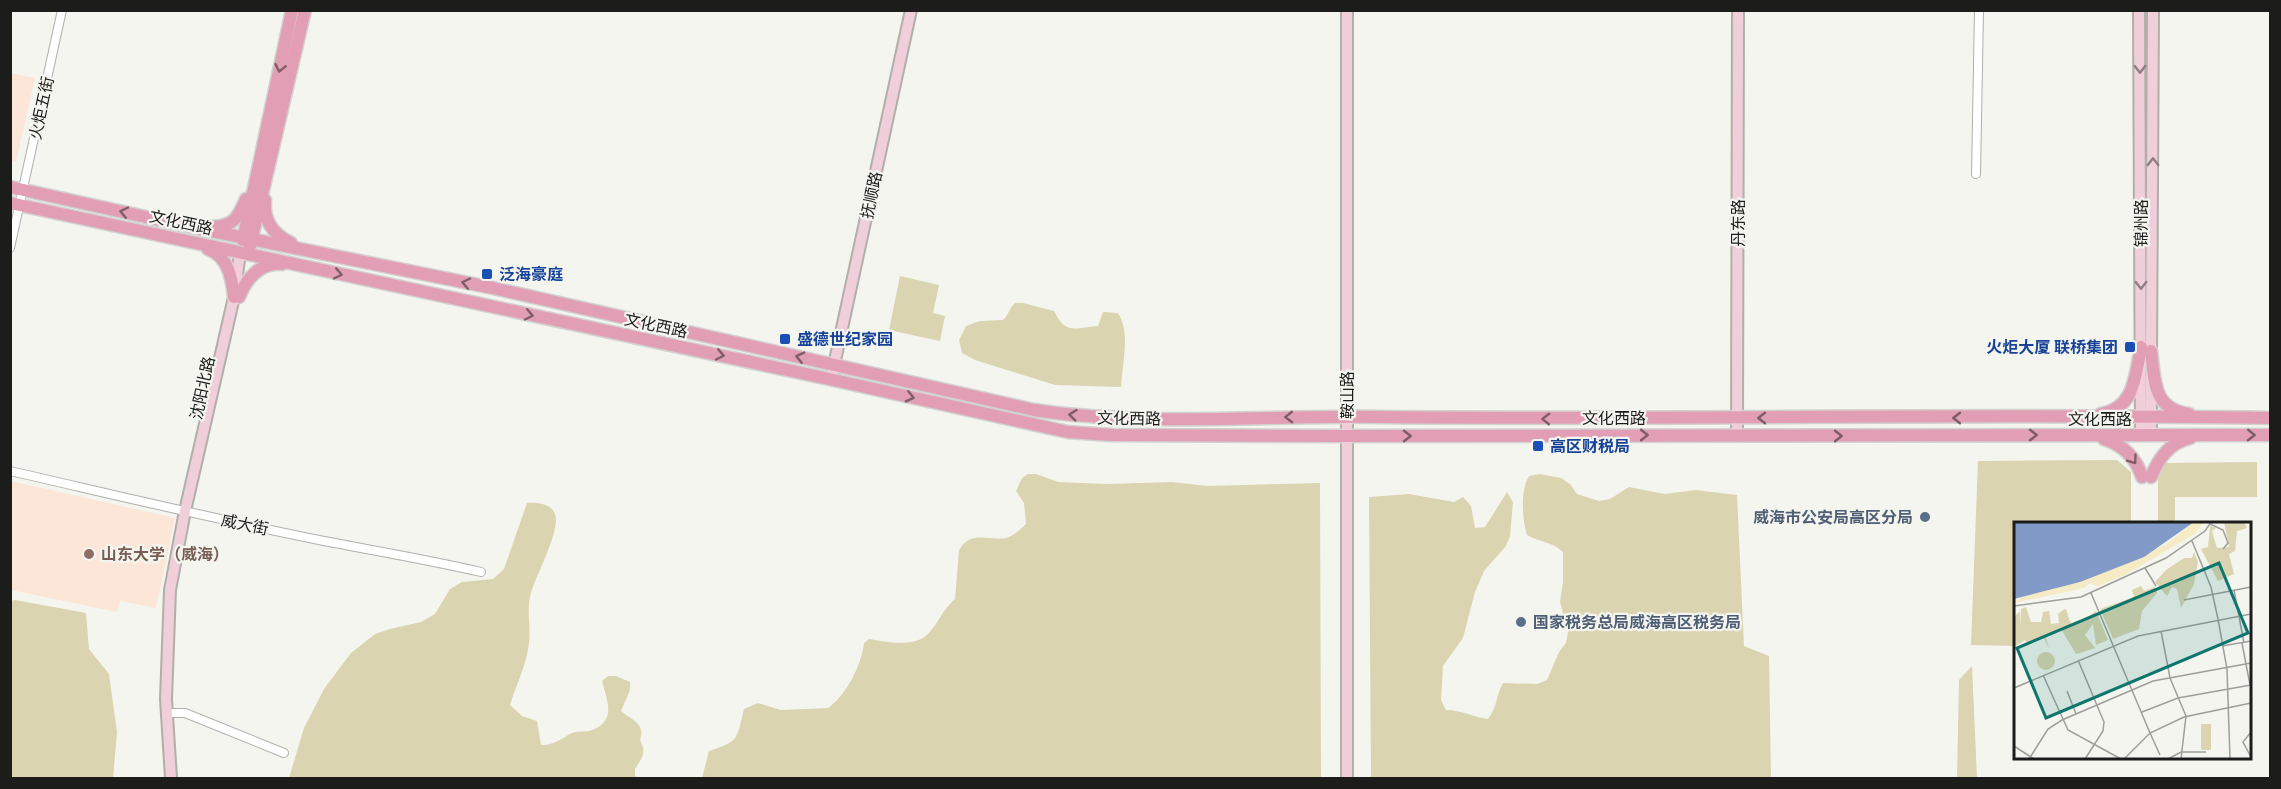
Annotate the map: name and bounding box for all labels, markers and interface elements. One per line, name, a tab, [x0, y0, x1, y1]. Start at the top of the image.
one-way arrow	[274, 62, 287, 72]
one-way arrow	[2134, 64, 2146, 73]
street label: 火炬五街	[25, 75, 57, 141]
one-way arrow	[2147, 158, 2159, 167]
street label: 抚顺路	[856, 169, 886, 221]
street label: 丹东路	[1728, 199, 1748, 247]
street label: 锦州路	[2131, 199, 2151, 247]
street label: 文化西路	[148, 206, 214, 238]
one-way arrow	[120, 207, 130, 220]
place label: 泛海豪庭	[499, 264, 563, 284]
one-way arrow	[333, 267, 343, 280]
marker: 泛海豪庭	[480, 267, 494, 281]
one-way arrow	[462, 277, 472, 290]
one-way arrow	[2135, 280, 2147, 289]
one-way arrow	[524, 308, 534, 321]
street label: 文化西路	[623, 309, 689, 341]
place label: 盛德世纪家园	[797, 329, 893, 349]
marker: 盛德世纪家园	[778, 332, 792, 346]
place label: 火炬大厦 联桥集团	[1986, 337, 2118, 357]
marker: 火炬大厦 联桥集团	[2123, 340, 2137, 354]
one-way arrow	[714, 348, 724, 361]
one-way arrow	[795, 351, 805, 364]
street label: 沈阳北路	[186, 355, 218, 421]
street label: 鞍山路	[1337, 371, 1357, 419]
one-way arrow	[905, 390, 915, 403]
street label: 文化西路	[1097, 407, 1161, 429]
street label: 文化西路	[1582, 408, 1646, 428]
one-way arrow	[1068, 409, 1077, 422]
street label: 文化西路	[2068, 409, 2132, 429]
one-way arrow	[1284, 411, 1293, 423]
one-way arrow	[1758, 412, 1767, 424]
one-way arrow	[1953, 412, 1962, 424]
one-way arrow	[1542, 413, 1551, 425]
one-way arrow	[2246, 428, 2255, 441]
one-way arrow	[1639, 429, 1648, 441]
one-way arrow	[2029, 429, 2038, 441]
one-way arrow	[1402, 430, 1411, 442]
one-way arrow	[1834, 430, 1843, 442]
place label: 高区财税局	[1550, 436, 1630, 456]
marker: 高区财税局	[1531, 439, 1545, 453]
one-way arrow	[2125, 453, 2136, 464]
place label: 威海市公安局高区分局	[1753, 507, 1913, 527]
street label: 威大街	[219, 509, 271, 539]
marker: 威海市公安局高区分局	[1918, 510, 1932, 524]
inset map	[2014, 522, 2251, 759]
place label: 山东大学（威海）	[101, 544, 229, 564]
marker: 山东大学（威海）	[82, 547, 96, 561]
place label: 国家税务总局威海高区税务局	[1533, 612, 1741, 632]
marker: 国家税务总局威海高区税务局	[1514, 615, 1528, 629]

